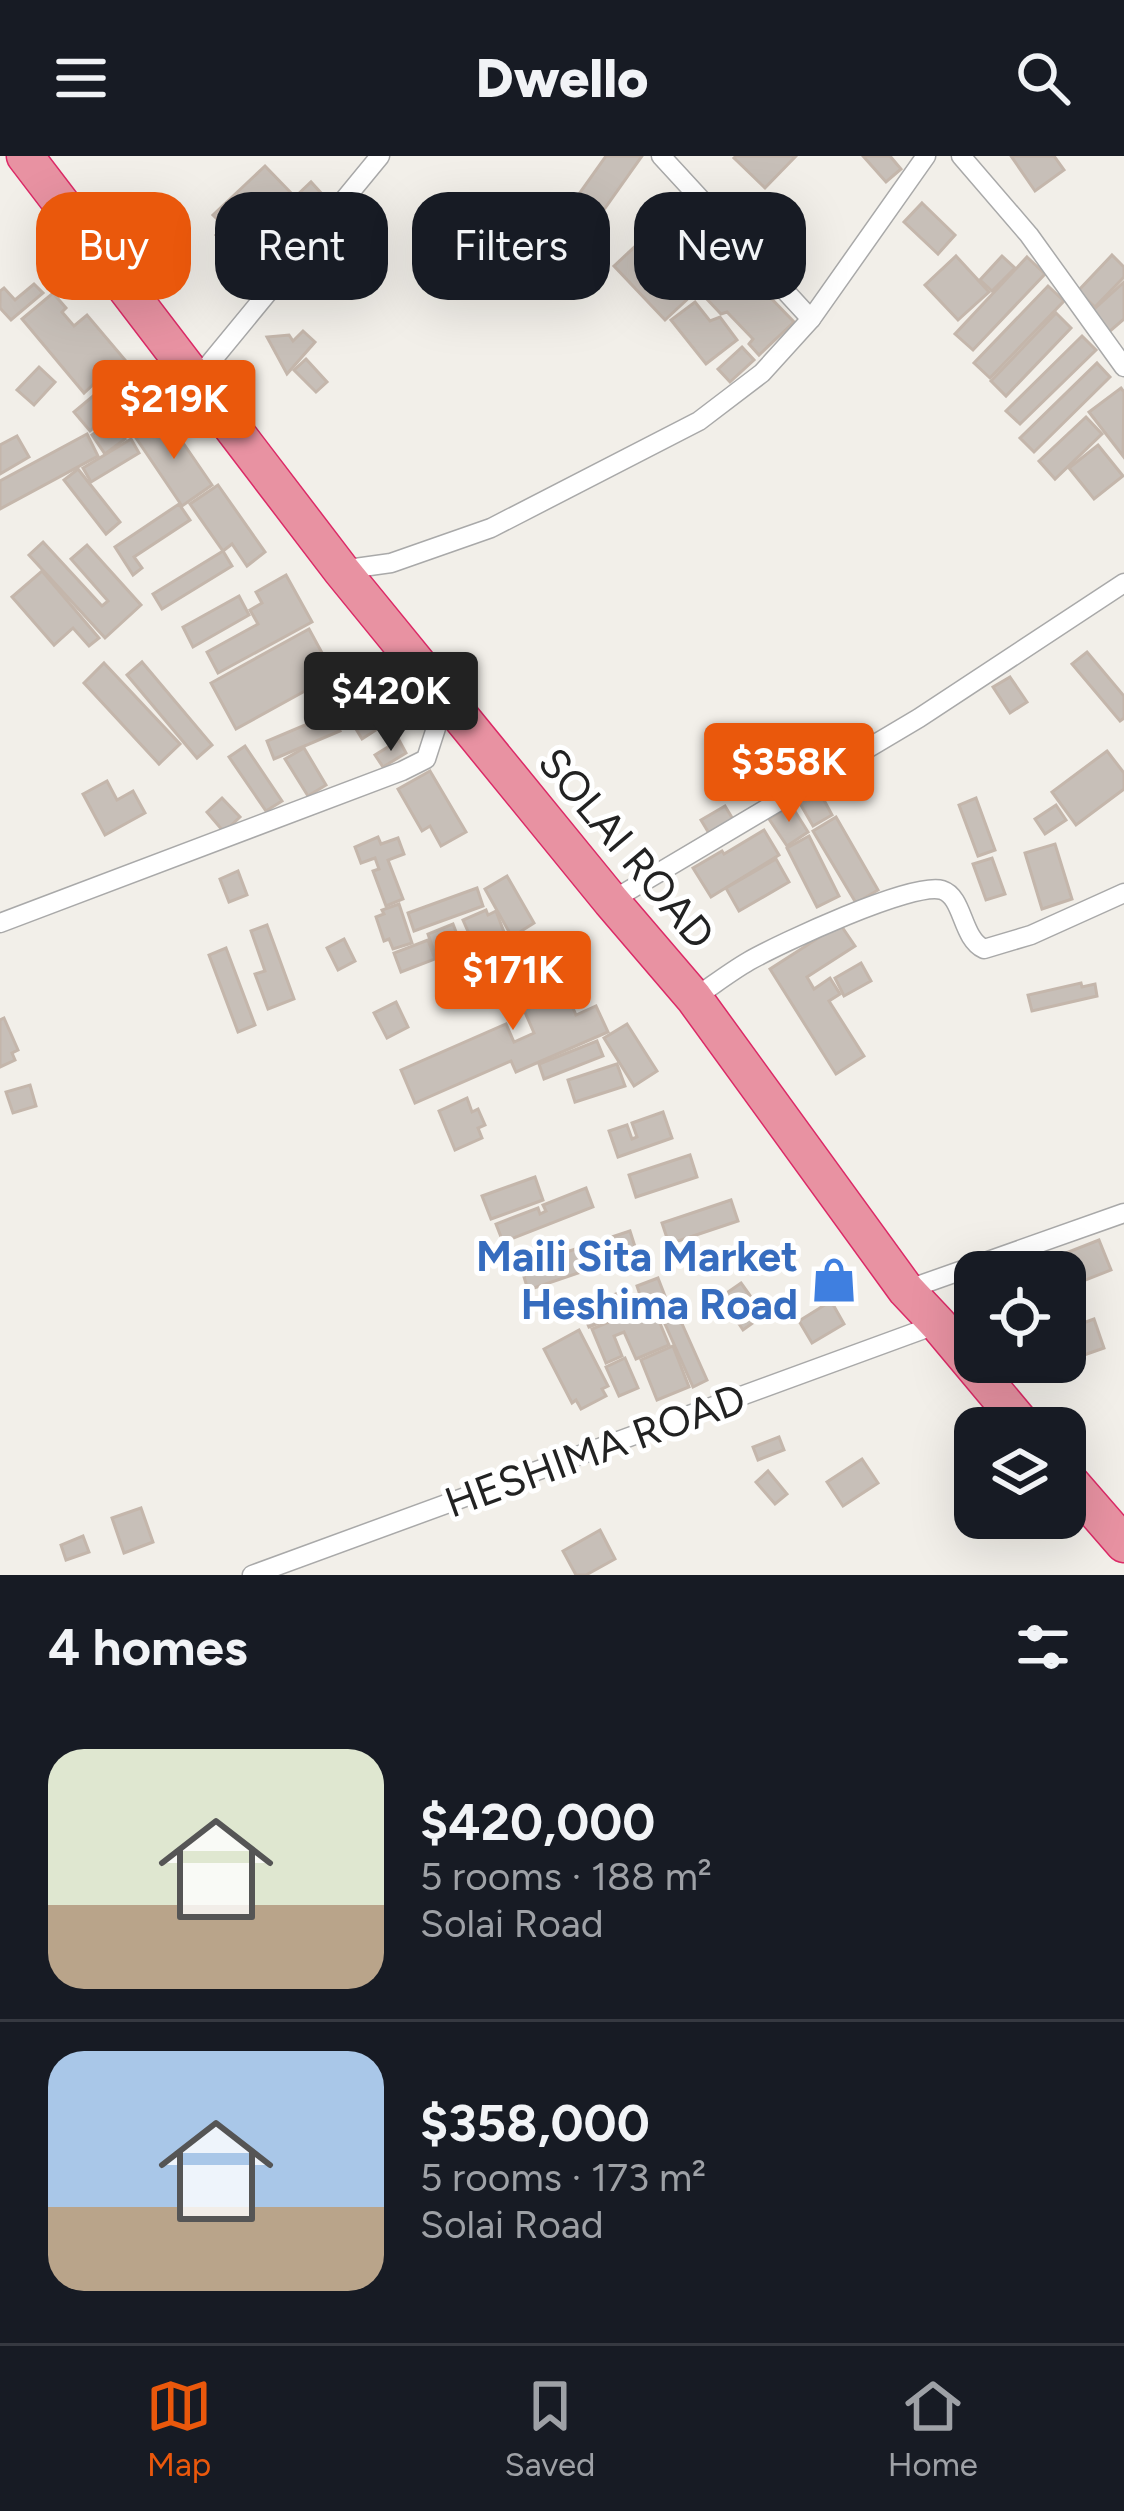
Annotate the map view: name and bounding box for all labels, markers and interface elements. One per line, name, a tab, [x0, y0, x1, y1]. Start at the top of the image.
icon: menu	[48, 45, 114, 111]
icon: search	[1010, 45, 1076, 111]
text: Dwello	[475, 46, 649, 111]
chip: Buy	[36, 192, 191, 300]
chip: Rent	[215, 192, 388, 300]
chip: Filters	[412, 192, 610, 300]
chip: New	[634, 192, 806, 300]
pin: $219K	[90, 360, 258, 462]
text: $219K	[119, 375, 229, 422]
pin: $420K	[307, 652, 475, 754]
text: $420K	[331, 667, 451, 714]
pin: $358K	[705, 723, 873, 825]
street label: SOLAI ROAD	[528, 737, 725, 959]
text: $358K	[731, 738, 847, 785]
pin: $171K	[429, 931, 597, 1033]
text: $171K	[462, 946, 564, 993]
place label: Maili Sita Market Heshima Road	[476, 1231, 798, 1330]
map controls	[954, 1251, 1086, 1539]
button: locate	[954, 1251, 1086, 1383]
shop icon: Maili Sita Market Heshima Road	[809, 1255, 859, 1305]
street label: HESHIMA ROAD	[438, 1373, 752, 1528]
button: layers	[954, 1407, 1086, 1539]
icon: filters	[1010, 1614, 1076, 1680]
text: 4 homes	[48, 1617, 248, 1678]
text: $420,000	[420, 1792, 655, 1853]
icon: home	[144, 1797, 288, 1941]
text: 5 rooms · 188 m²	[420, 1853, 712, 1900]
text: Solai Road	[420, 1900, 604, 1947]
text: $358,000	[420, 2093, 650, 2154]
icon: home	[144, 2099, 288, 2243]
text: 5 rooms · 173 m²	[420, 2154, 706, 2201]
text: Solai Road	[420, 2201, 604, 2248]
tab: Map	[146, 2373, 212, 2484]
tab: Saved	[504, 2373, 595, 2484]
tab: Home	[888, 2373, 978, 2484]

